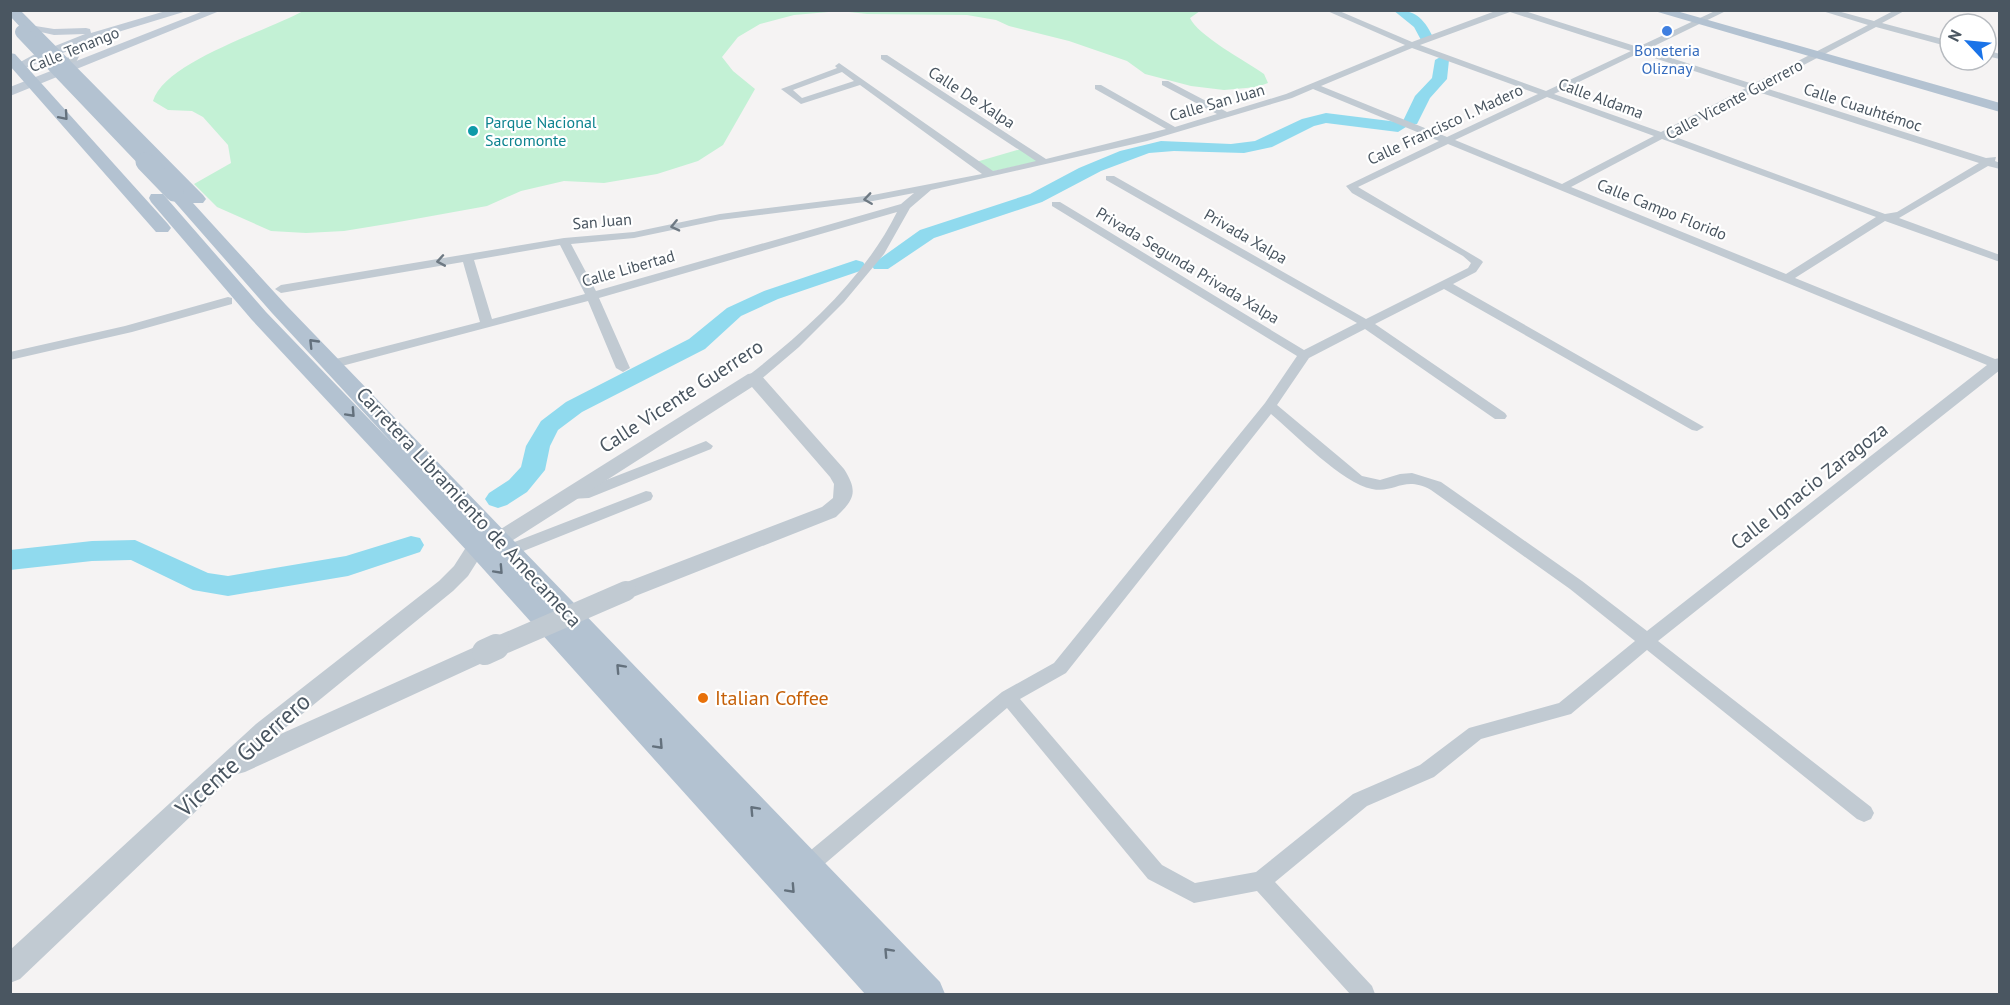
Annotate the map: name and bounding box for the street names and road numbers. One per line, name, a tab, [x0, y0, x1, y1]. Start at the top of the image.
street label: Calle Tenango	[26, 22, 122, 76]
street label: Calle Vicente Guerrero	[1662, 54, 1806, 144]
street label: Calle De Xalpa	[925, 61, 1019, 133]
street label: Calle Aldama	[1556, 73, 1646, 123]
street label: Calle Cuauhtémoc	[1801, 78, 1925, 136]
street label: Calle San Juan	[1167, 79, 1267, 125]
street label: Calle Francisco I. Madero	[1364, 79, 1526, 169]
street label: Calle Campo Florido	[1594, 174, 1730, 244]
street label: Privada Segunda Privada Xalpa	[1093, 202, 1283, 328]
street label: Privada Xalpa	[1201, 204, 1291, 268]
street label: San Juan	[572, 208, 632, 234]
street label: Calle Libertad	[579, 245, 677, 291]
street label: Calle Vicente Guerrero	[594, 333, 768, 459]
street label: Carretera Libramiento de Amecameca	[350, 381, 588, 633]
street label: Calle Ignacio Zaragoza	[1725, 416, 1893, 556]
street label: Vicente Guerrero	[168, 686, 317, 824]

